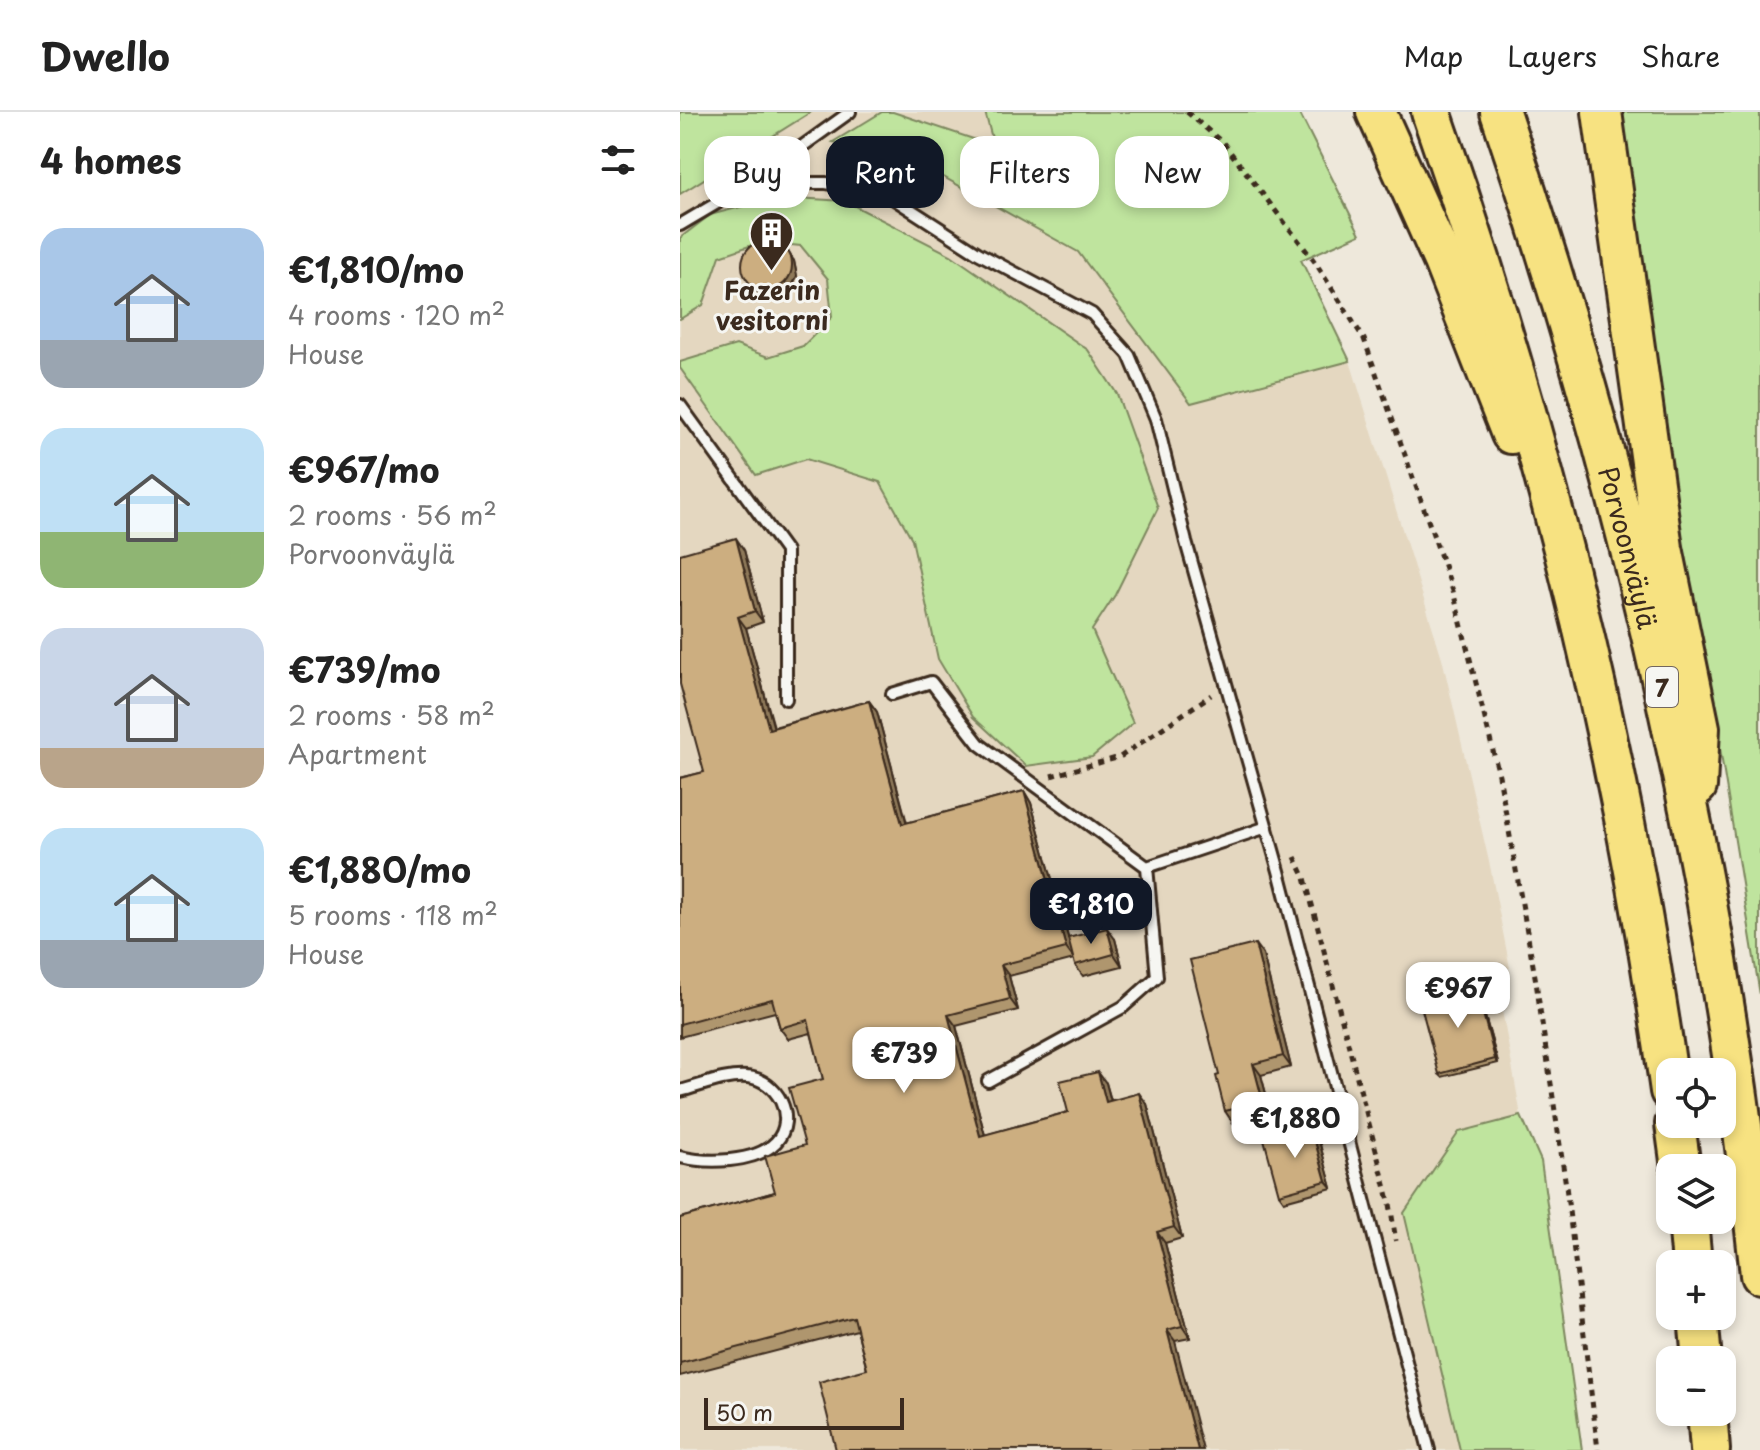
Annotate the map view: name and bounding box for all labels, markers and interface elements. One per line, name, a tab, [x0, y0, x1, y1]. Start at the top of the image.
text: Dwello	[40, 27, 170, 84]
text: Map	[1403, 34, 1463, 77]
text: Layers	[1507, 34, 1597, 77]
text: Share	[1641, 34, 1720, 77]
text: 4 homes	[40, 134, 182, 186]
chip: Buy	[704, 136, 810, 208]
chip: Rent	[826, 136, 944, 208]
chip: Filters	[960, 136, 1099, 208]
chip: New	[1115, 136, 1229, 208]
icon: filters	[596, 138, 640, 182]
building icon: Fazerin vesitorni	[748, 210, 796, 273]
text: €1,810/mo	[288, 243, 464, 295]
icon: home	[104, 260, 200, 356]
place label: Fazerin vesitorni	[716, 270, 828, 339]
text: 4 rooms · 120 m²	[288, 295, 505, 334]
text: House	[288, 334, 364, 373]
text: €967/mo	[288, 443, 439, 495]
icon: home	[104, 460, 200, 556]
street label: Porvoonväylä	[1589, 461, 1668, 633]
text: 2 rooms · 56 m²	[288, 495, 497, 534]
text: Porvoonväylä	[288, 534, 454, 573]
text: €739/mo	[288, 643, 441, 695]
icon: home	[104, 660, 200, 756]
road number: 7	[1646, 667, 1678, 707]
text: 2 rooms · 58 m²	[288, 695, 495, 734]
text: Apartment	[288, 734, 427, 773]
text: €1,880/mo	[288, 843, 471, 895]
icon: home	[104, 860, 200, 956]
pin: €1,810	[1026, 878, 1156, 946]
text: €1,810	[1048, 884, 1134, 923]
text: 5 rooms · 118 m²	[288, 895, 498, 934]
text: House	[288, 934, 364, 973]
pin: €967	[1411, 962, 1505, 1030]
text: €967	[1424, 968, 1492, 1007]
pin: €739	[857, 1027, 951, 1095]
text: €739	[870, 1033, 938, 1072]
map controls	[1656, 1058, 1736, 1426]
button: locate	[1656, 1058, 1736, 1138]
pin: €1,880	[1230, 1092, 1360, 1160]
text: €1,880	[1249, 1098, 1341, 1137]
button: layers	[1656, 1154, 1736, 1234]
button: +	[1656, 1250, 1736, 1330]
button: −	[1656, 1346, 1736, 1426]
scale bar	[704, 1394, 904, 1430]
text: 50 m	[716, 1395, 773, 1428]

